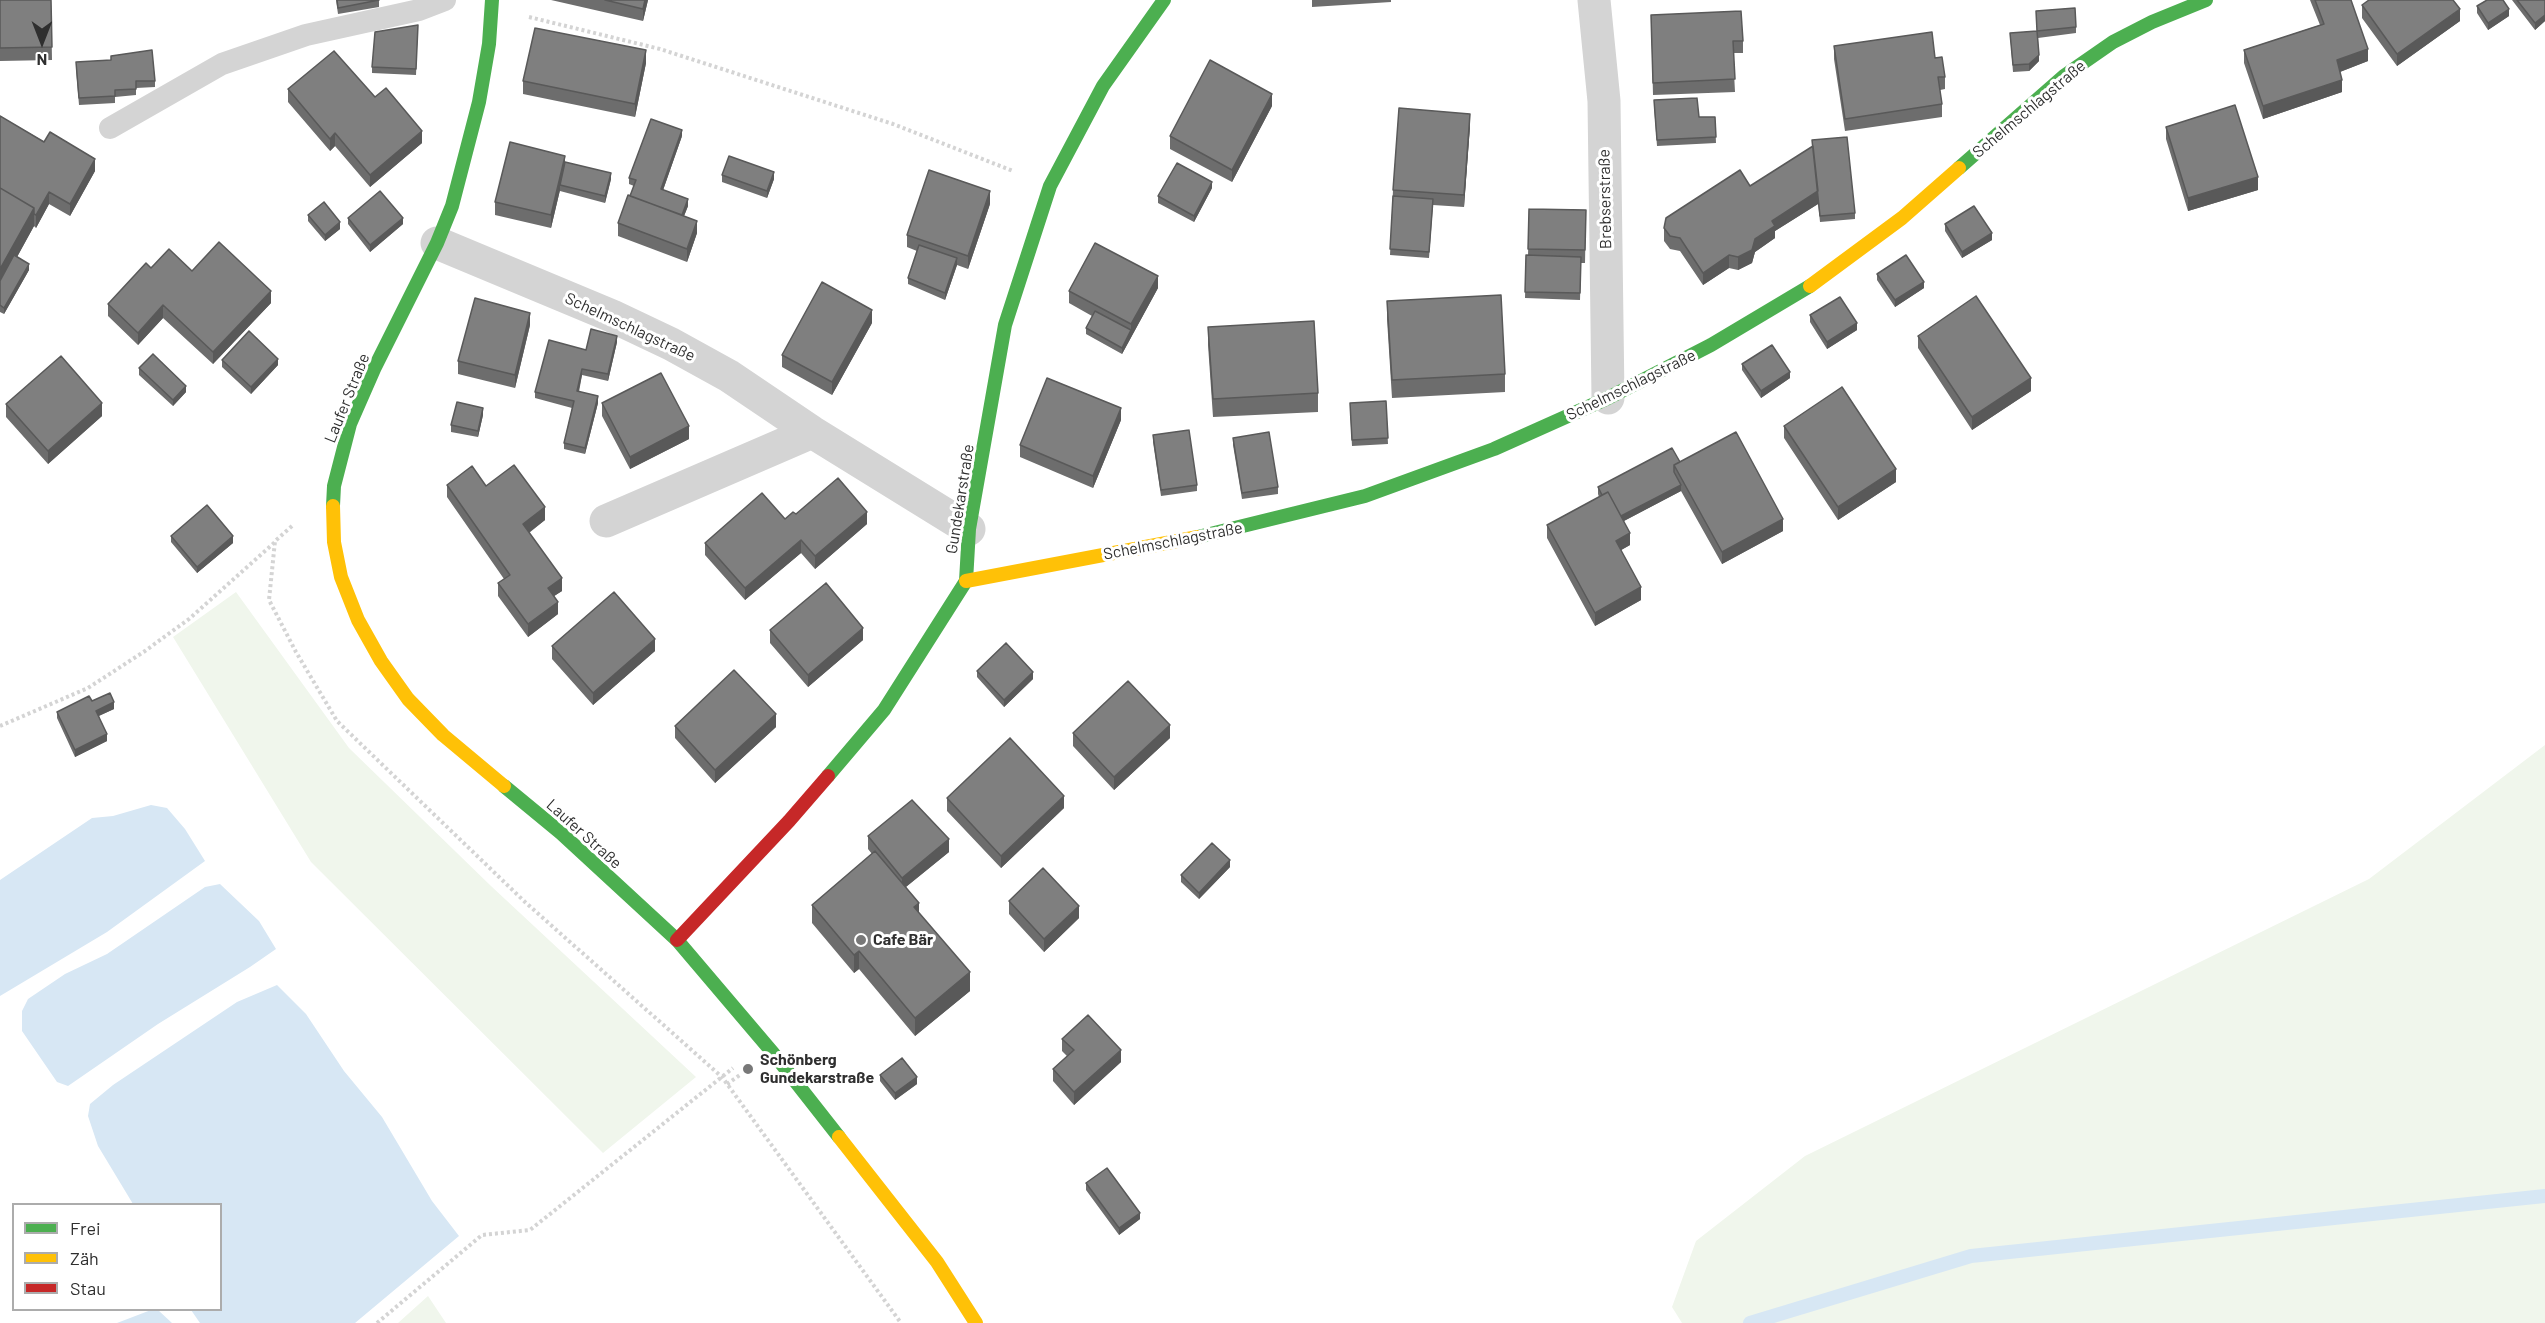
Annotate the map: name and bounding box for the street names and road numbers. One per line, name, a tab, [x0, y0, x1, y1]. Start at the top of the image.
street label: Schelmschlagstraße	[1969, 56, 2089, 162]
street label: Brebserstraße	[1595, 149, 1615, 249]
street label: Schelmschlagstraße	[562, 288, 698, 366]
street label: Schelmschlagstraße	[1563, 345, 1699, 425]
street label: Laufer Straße	[320, 350, 374, 446]
street label: Gundekarstraße	[942, 443, 978, 555]
street label: Schelmschlagstraße	[1102, 518, 1244, 564]
street label: Laufer Straße	[542, 795, 626, 873]

